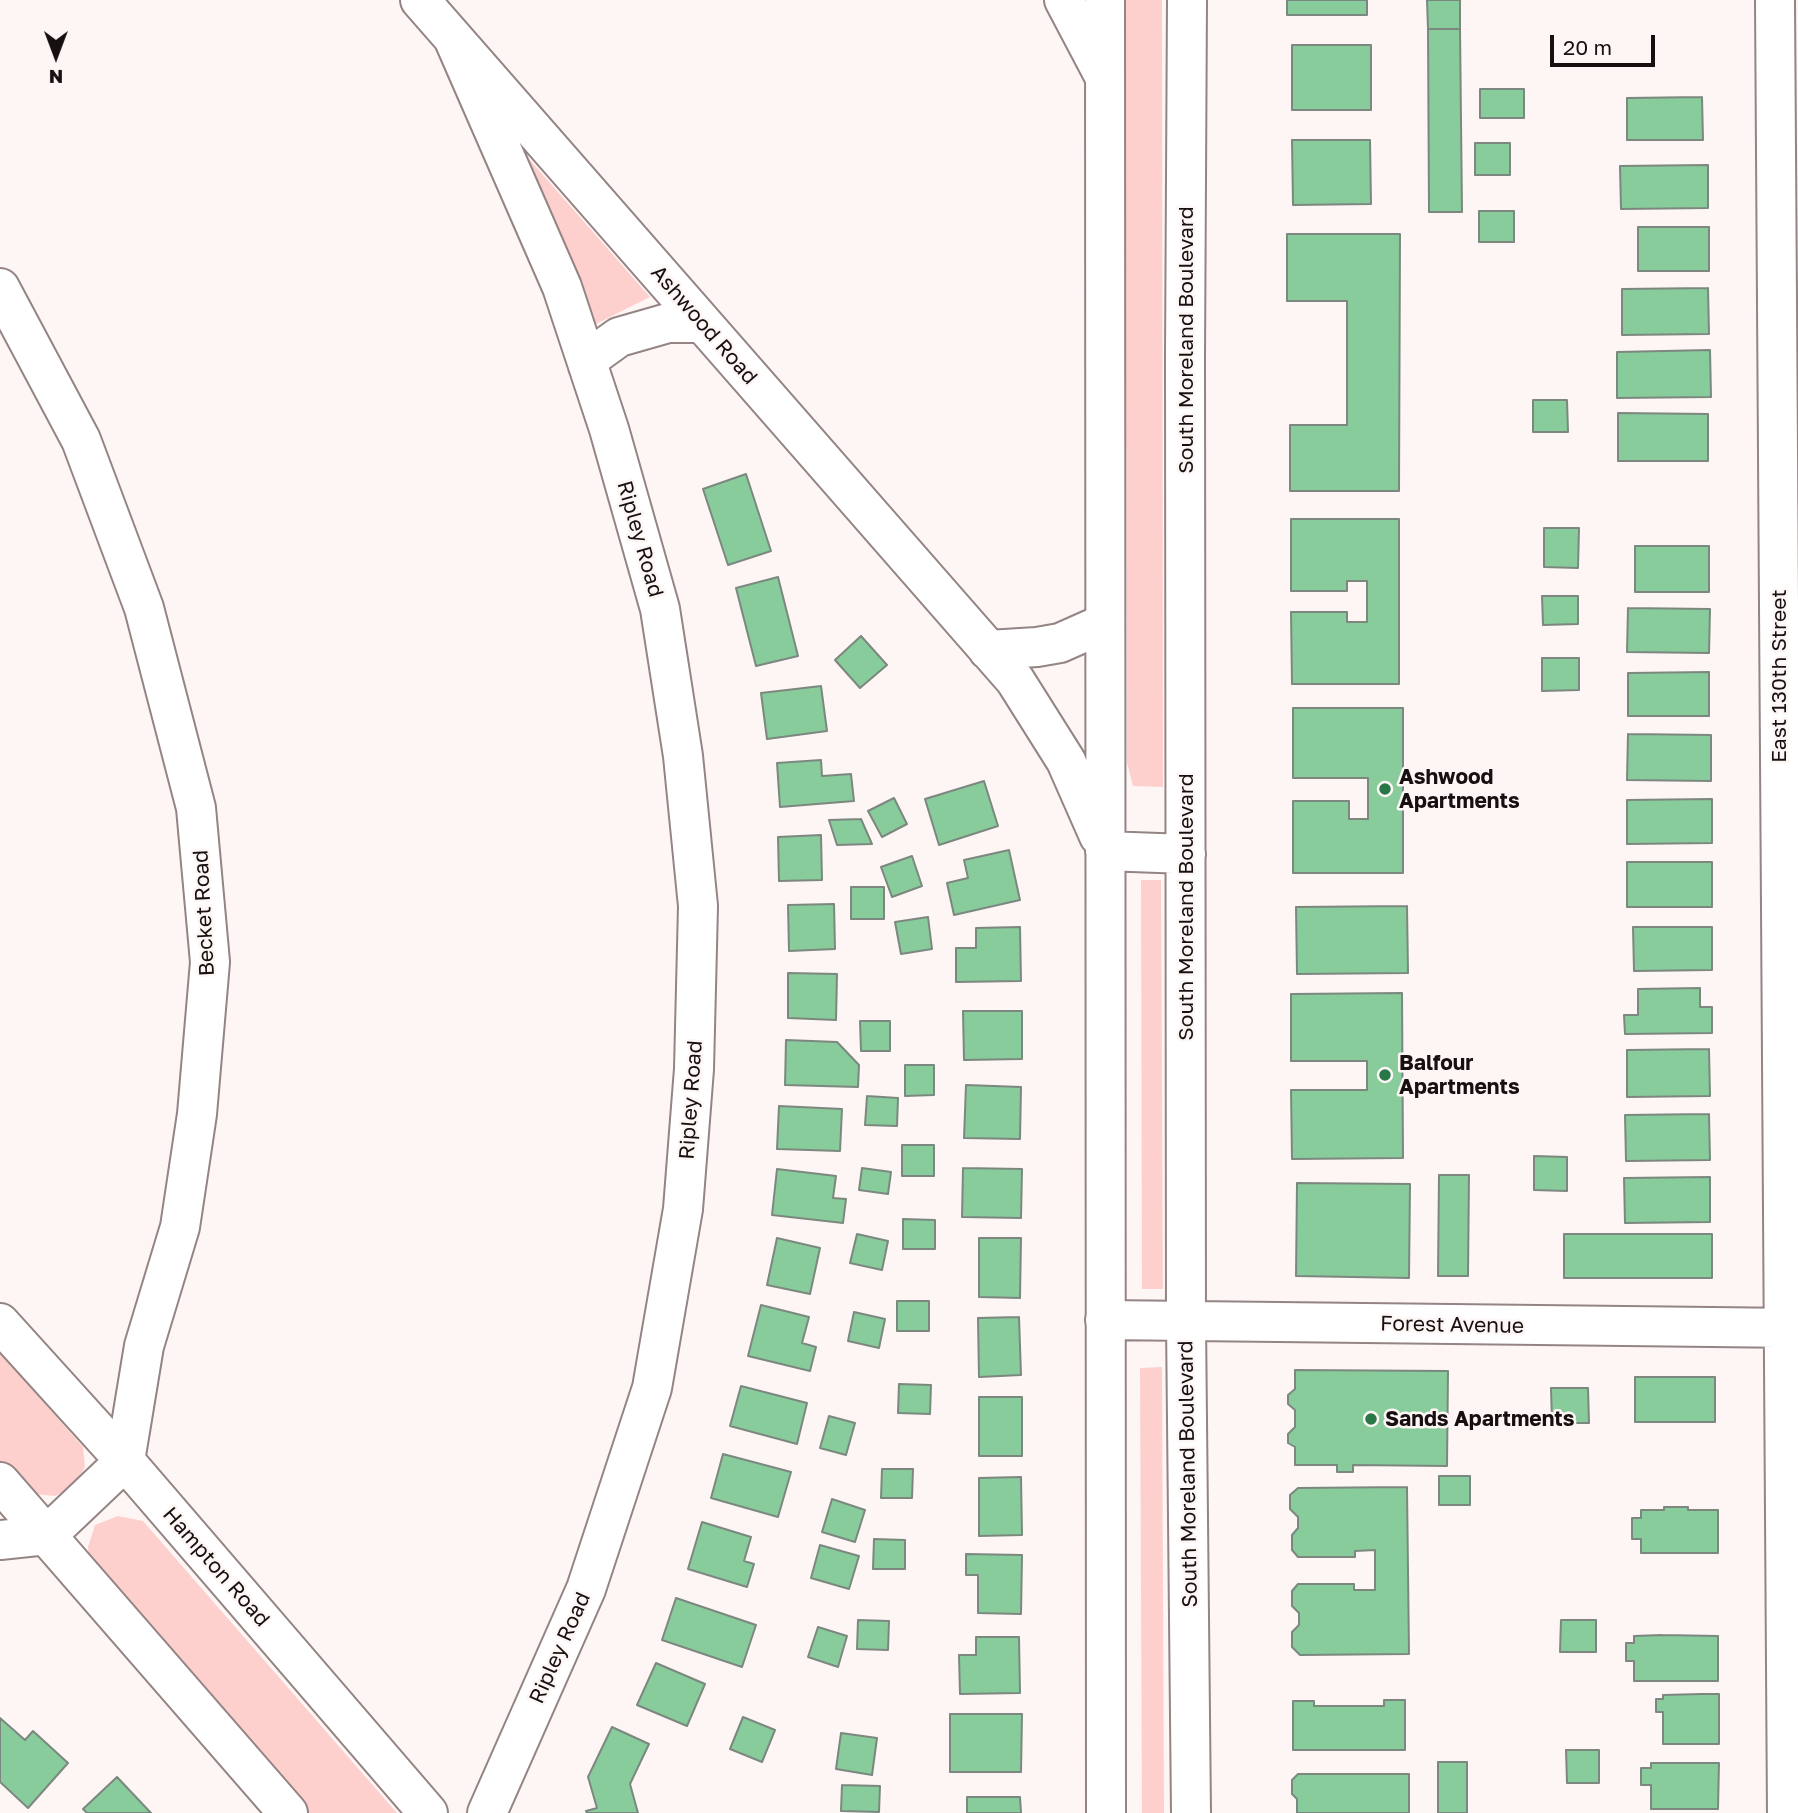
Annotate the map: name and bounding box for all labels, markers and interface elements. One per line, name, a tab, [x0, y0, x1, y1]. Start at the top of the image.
north arrow	[21, 21, 91, 91]
scale bar	[1553, 21, 1658, 65]
text: 20 m	[1563, 34, 1612, 60]
text: N	[49, 66, 63, 89]
street label: South Moreland Boulevard	[1173, 206, 1199, 474]
street label: Ashwood Road	[645, 260, 763, 390]
street label: Ripley Road	[611, 478, 669, 600]
street label: East 130th Street	[1766, 589, 1792, 763]
place label: Ashwood Apartments	[1399, 764, 1520, 814]
street label: South Moreland Boulevard	[1173, 773, 1199, 1041]
marker: Ashwood Apartments	[1377, 781, 1393, 797]
street label: Becket Road	[188, 849, 220, 977]
street label: Ripley Road	[674, 1039, 708, 1161]
place label: Balfour Apartments	[1399, 1050, 1520, 1100]
marker: Balfour Apartments	[1377, 1067, 1393, 1083]
street label: Forest Avenue	[1380, 1311, 1524, 1339]
street label: South Moreland Boulevard	[1173, 1340, 1203, 1608]
place label: Sands Apartments	[1385, 1406, 1575, 1432]
marker: Sands Apartments	[1363, 1411, 1379, 1427]
street label: Hampton Road	[157, 1502, 275, 1632]
street label: Ripley Road	[524, 1588, 596, 1708]

